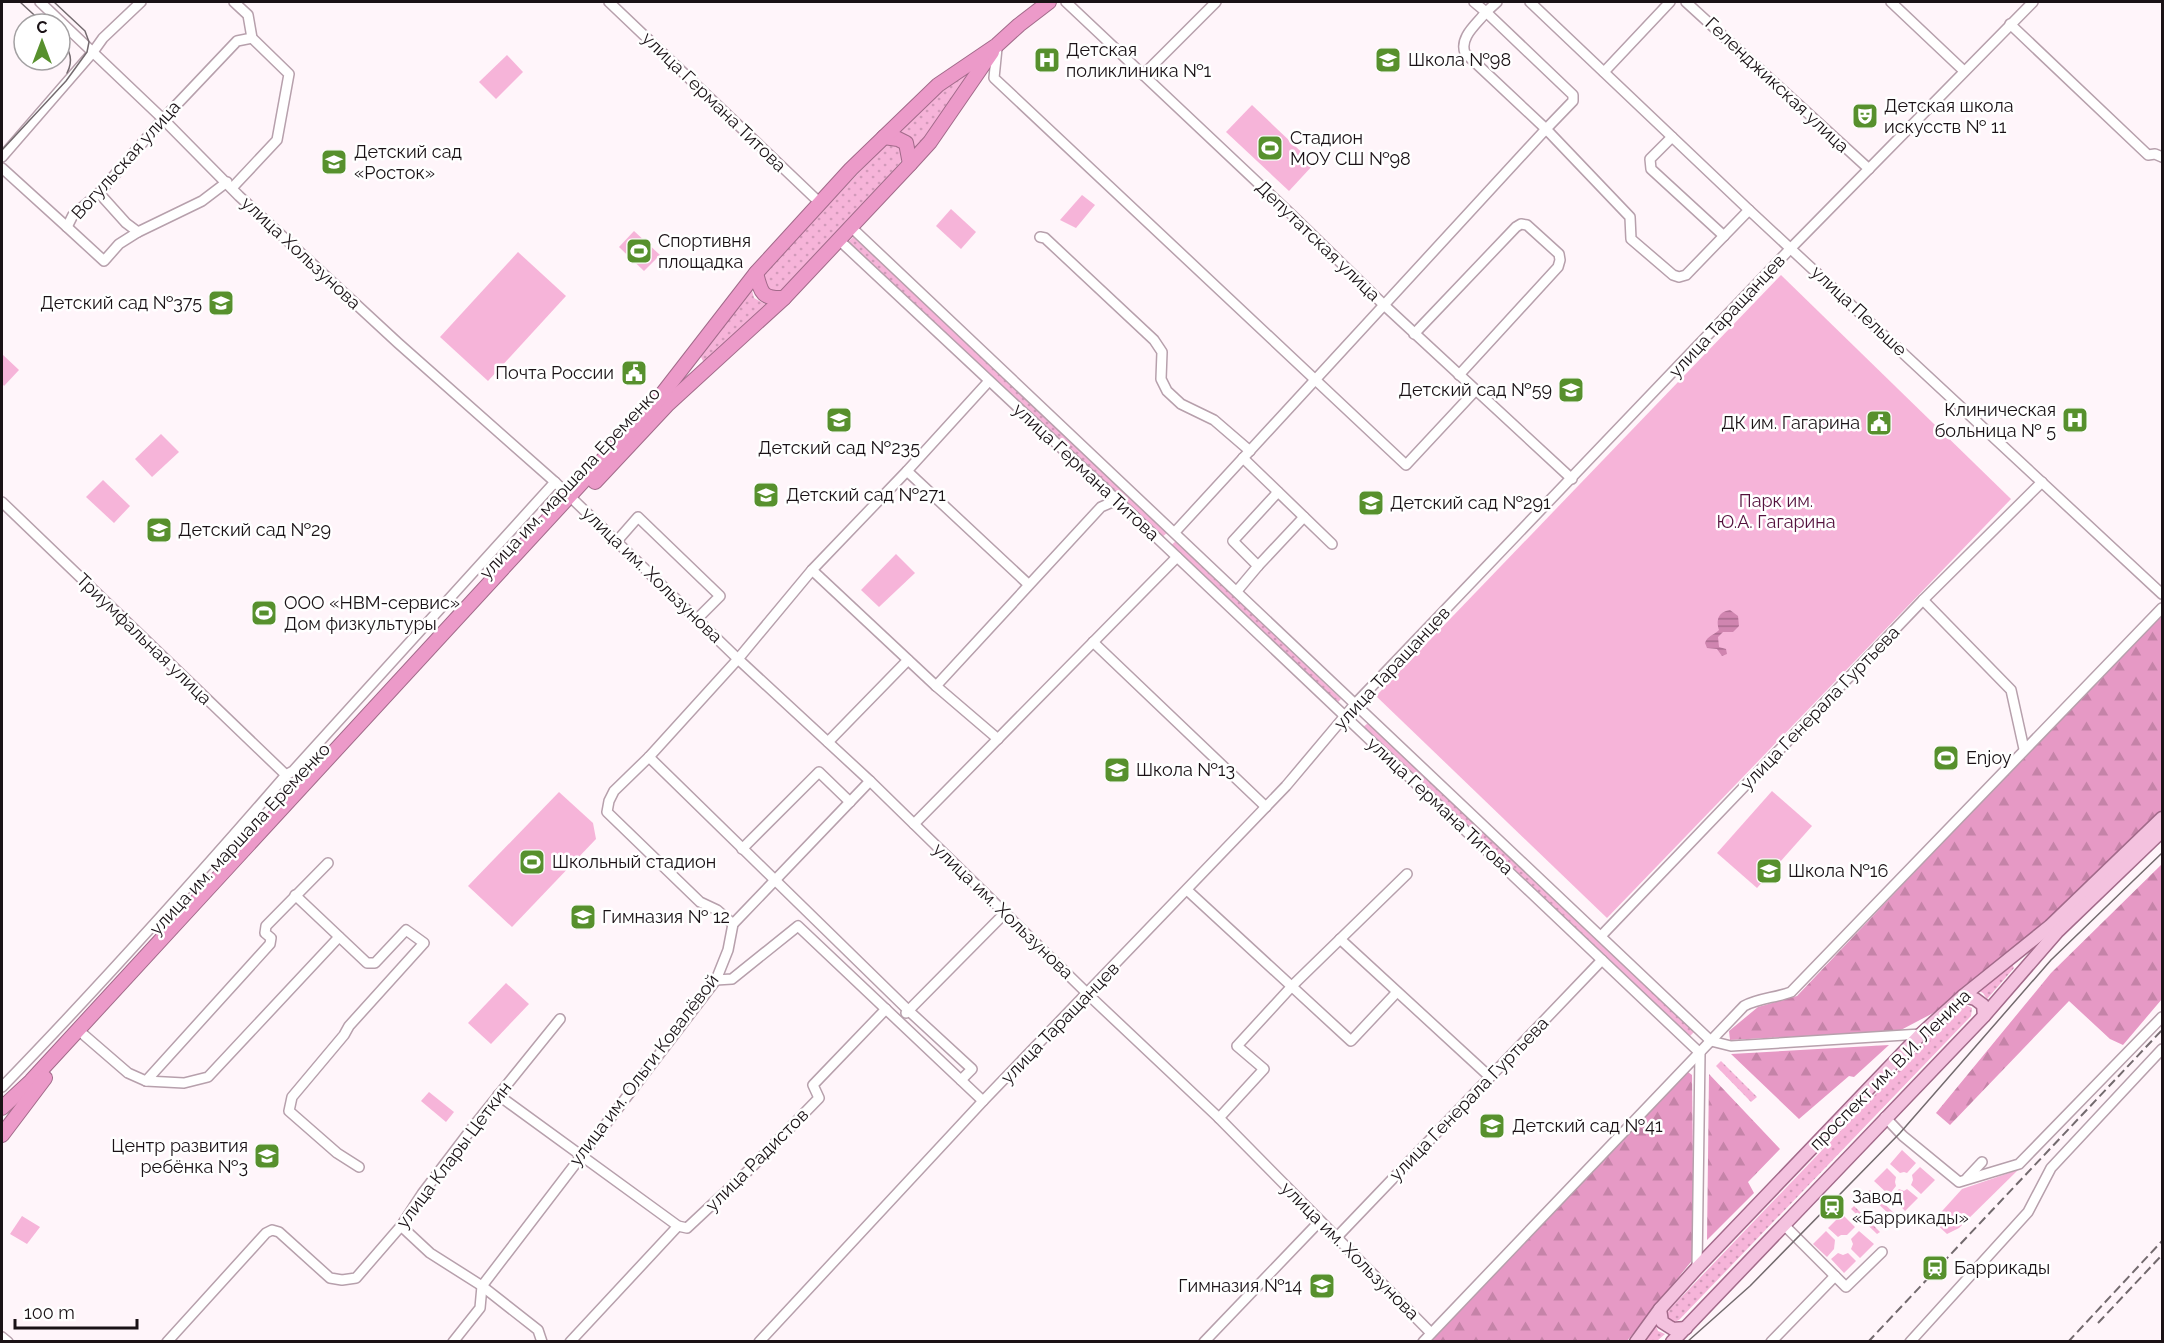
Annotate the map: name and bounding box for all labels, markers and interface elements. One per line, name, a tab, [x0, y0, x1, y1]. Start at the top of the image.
north arrow	[12, 12, 72, 72]
street label: Геленджикская улица	[1701, 13, 1854, 157]
text: С	[37, 18, 48, 37]
street label: улица Германа Титова	[638, 27, 791, 176]
place label: Детская поликлиника №1	[1066, 39, 1212, 81]
hospital icon: Детская поликлиника №1	[1032, 45, 1062, 75]
school or university icon: Школа №98	[1373, 45, 1403, 75]
place label: Школа №98	[1408, 49, 1511, 70]
place label: Детская школа искусств № 11	[1884, 95, 2014, 137]
street label: Вогульская улица	[67, 96, 184, 223]
theatre icon: Детская школа искусств № 11	[1850, 101, 1880, 131]
place label: Стадион МОУ СШ №98	[1290, 127, 1411, 169]
sports icon: Стадион МОУ СШ №98	[1255, 133, 1285, 163]
place label: Детский сад «Росток»	[354, 141, 462, 183]
school or university icon: Детский сад «Росток»	[319, 147, 349, 177]
street label: Депутатская улица	[1252, 176, 1385, 305]
street label: улица Хользунова	[237, 192, 365, 313]
place label: Спортивня площадка	[658, 230, 751, 272]
sports icon: Спортивня площадка	[624, 236, 654, 266]
street label: улица Таращанцев	[1664, 250, 1789, 382]
street label: улица Пельше	[1807, 261, 1912, 361]
school or university icon: Детский сад №375	[206, 288, 236, 318]
place label: Детский сад №375	[40, 292, 202, 313]
public building icon: Почта России	[619, 358, 649, 388]
place label: Почта России	[495, 362, 614, 383]
school or university icon: Детский сад №59	[1556, 375, 1586, 405]
place label: Детский сад №59	[1399, 379, 1552, 400]
street label: улица им. маршала Еременко	[475, 382, 664, 583]
street label: улица Германа Титова	[1009, 398, 1164, 545]
place label: Клиническая больница № 5	[1934, 399, 2056, 441]
school or university icon: Детский сад №235	[824, 405, 854, 435]
hospital icon: Клиническая больница № 5	[2060, 405, 2090, 435]
public building icon: ДК им. Гагарина	[1864, 408, 1894, 438]
place label: ДК им. Гагарина	[1721, 412, 1860, 433]
place label: Детский сад №235	[758, 437, 920, 458]
school or university icon: Детский сад №271	[751, 480, 781, 510]
place label: Детский сад №271	[786, 484, 946, 505]
school or university icon: Детский сад №291	[1356, 488, 1386, 518]
park label: Парк им. Ю.А. Гагарина	[1716, 490, 1836, 532]
place label: Детский сад №291	[1390, 492, 1551, 513]
street label: улица им. Хользунова	[578, 502, 727, 647]
school or university icon: Детский сад №29	[144, 515, 174, 545]
place label: Детский сад №29	[178, 519, 331, 540]
street label: Триумфальная улица	[72, 569, 216, 709]
place label: ООО «НВМ-сервис» Дом физкультуры	[284, 592, 460, 634]
sports icon: ООО «НВМ-сервис» Дом физкультуры	[249, 598, 279, 628]
street label: улица Таращанцев	[1329, 602, 1454, 734]
street label: улица Генерала Гуртьева	[1736, 621, 1903, 794]
street label: улица Германа Титова	[1363, 732, 1518, 879]
street label: улица им. маршала Еременко	[145, 738, 334, 939]
sports icon: Enjoy	[1931, 743, 1961, 773]
place label: Enjoy	[1966, 747, 2012, 768]
school or university icon: Школа №13	[1102, 755, 1132, 785]
place label: Школа №13	[1136, 759, 1235, 780]
street label: улица им. Хользунова	[929, 838, 1078, 983]
sports icon: Школьный стадион	[517, 847, 547, 877]
place label: Школьный стадион	[552, 851, 716, 872]
school or university icon: Школа №16	[1754, 856, 1784, 886]
place label: Школа №16	[1788, 860, 1889, 881]
school or university icon: Гимназия № 12	[568, 902, 598, 932]
place label: Гимназия № 12	[602, 906, 730, 927]
street label: улица Таращанцев	[996, 958, 1123, 1088]
street label: улица им. Ольги Ковалёвой	[565, 970, 723, 1170]
street label: проспект им. В.И. Ленина	[1805, 985, 1974, 1154]
street label: улица Генерала Гуртьева	[1385, 1012, 1552, 1185]
street label: улица Клары Цеткин	[392, 1077, 515, 1232]
street label: улица Радистов	[701, 1104, 812, 1215]
school or university icon: Детский сад №41	[1477, 1111, 1507, 1141]
place label: Детский сад №41	[1512, 1115, 1663, 1136]
place label: Центр развития ребёнка №3	[111, 1135, 248, 1177]
school or university icon: Центр развития ребёнка №3	[252, 1141, 282, 1171]
street label: улица им. Хользунова	[1277, 1177, 1424, 1324]
place label: Завод «Баррикады»	[1852, 1186, 1969, 1228]
station icon: Завод «Баррикады»	[1817, 1192, 1847, 1222]
station icon: Баррикады	[1920, 1253, 1950, 1283]
place label: Баррикады	[1954, 1257, 2050, 1278]
school or university icon: Гимназия №14	[1307, 1271, 1337, 1301]
place label: Гимназия №14	[1178, 1275, 1302, 1296]
scale bar	[15, 1292, 136, 1330]
text: 100 m	[24, 1302, 75, 1323]

